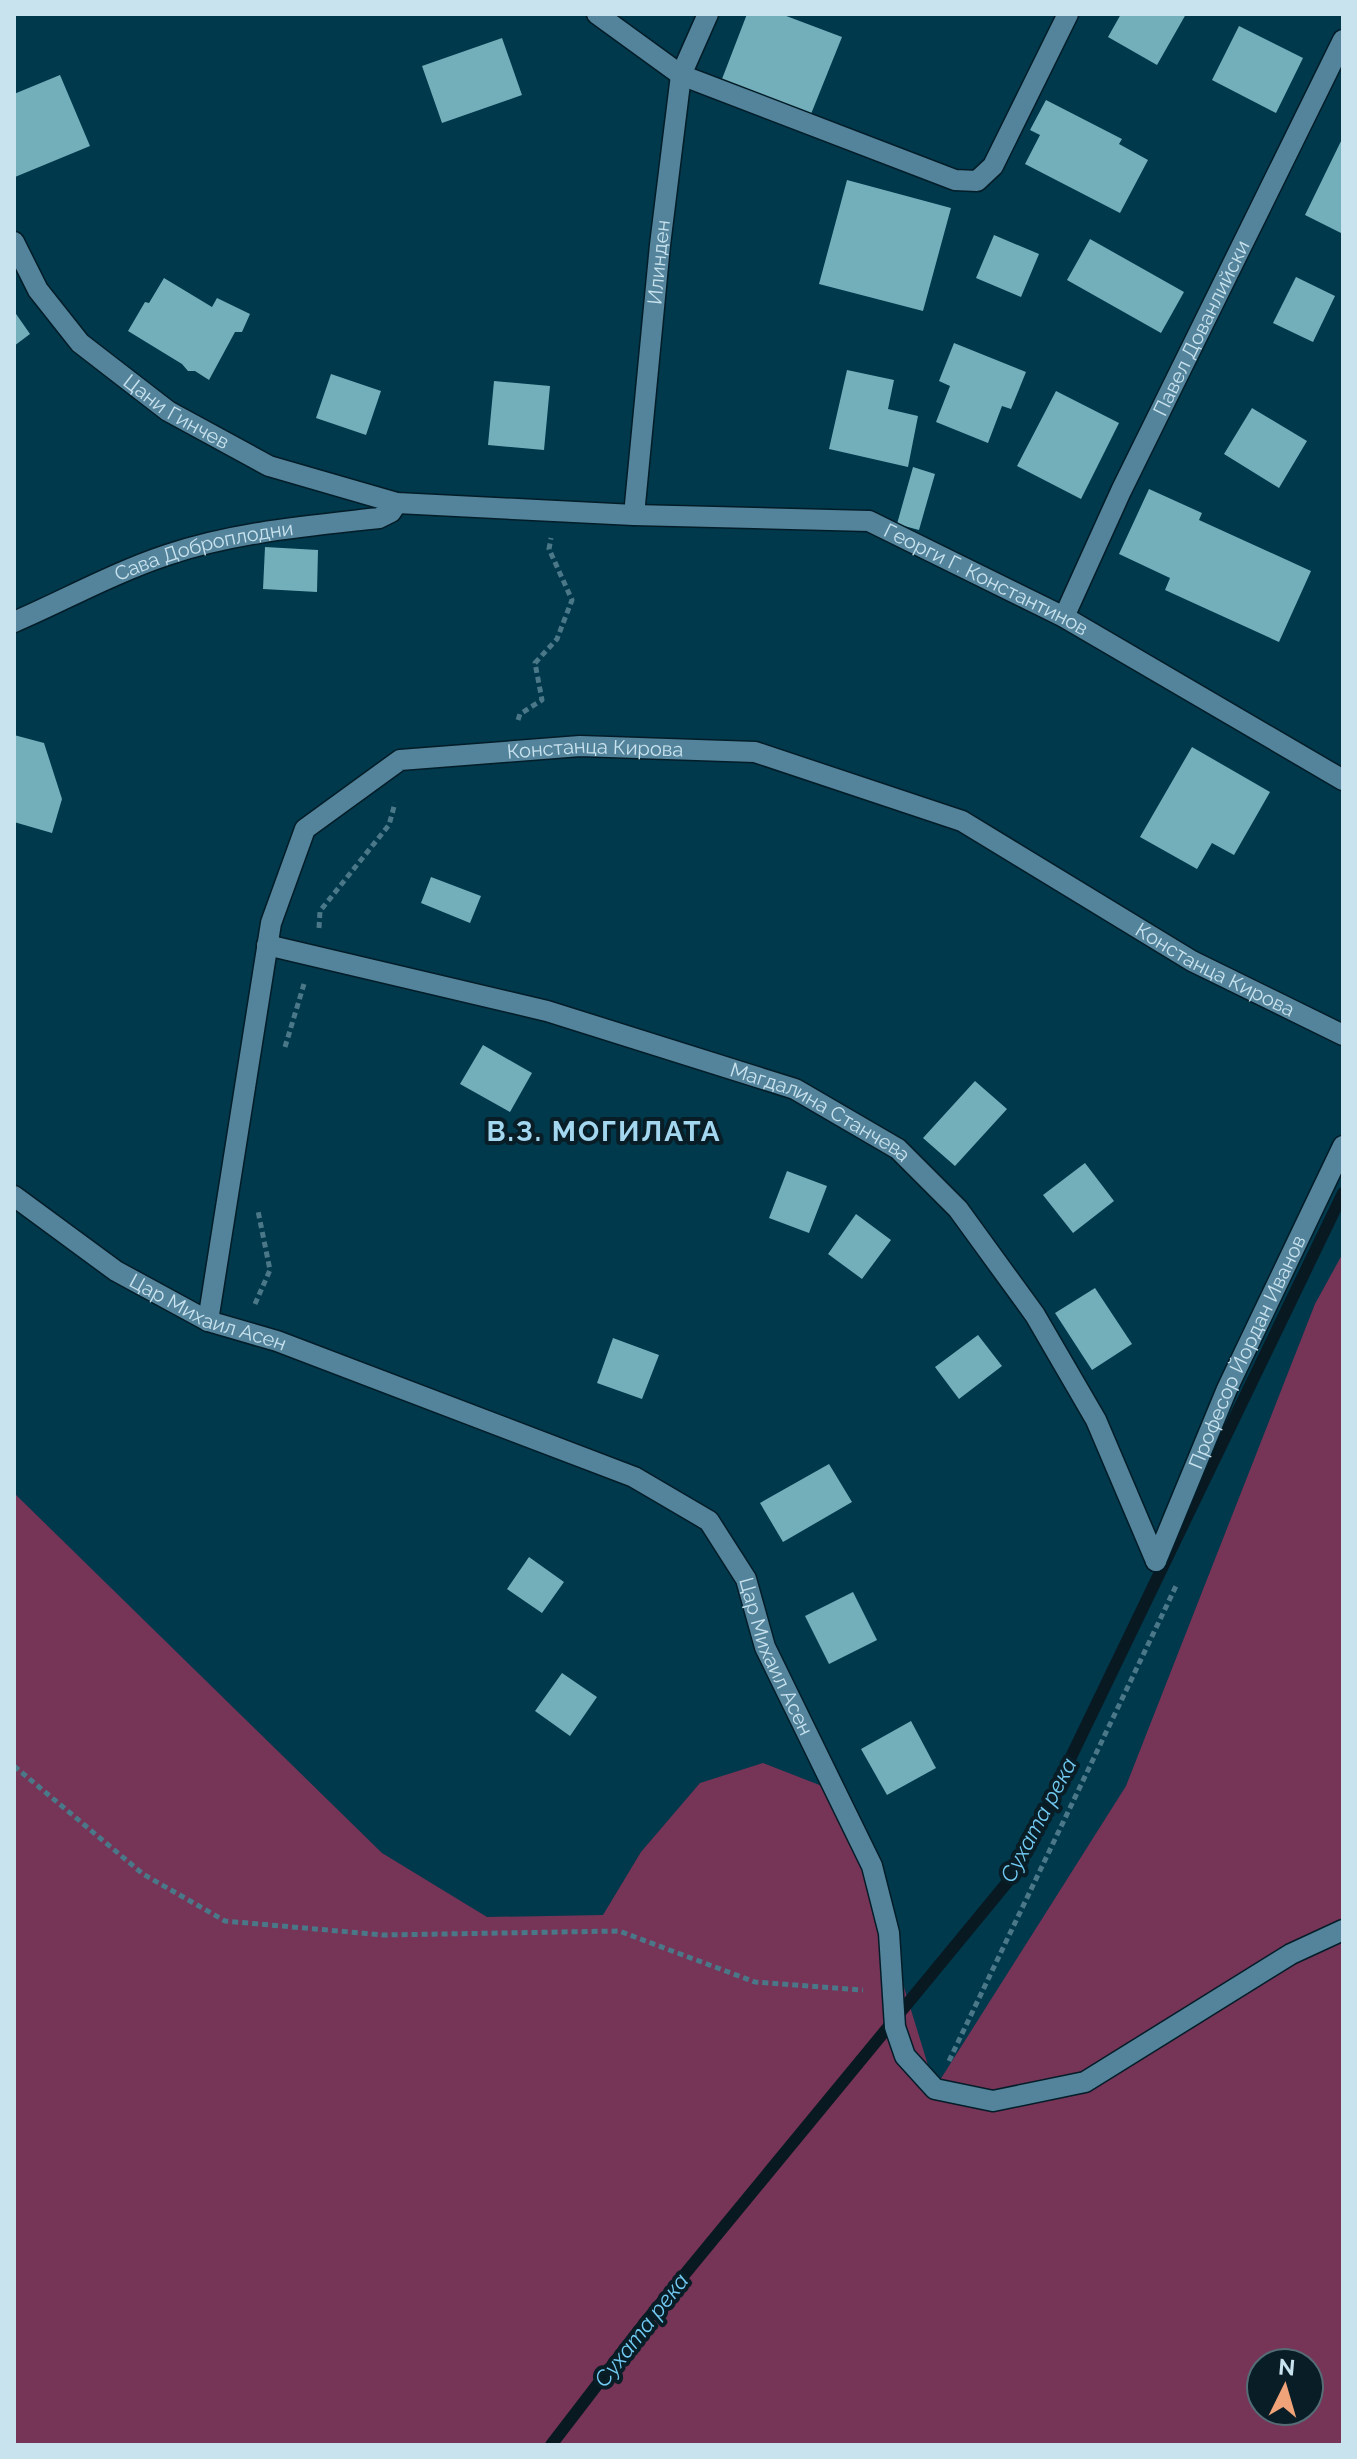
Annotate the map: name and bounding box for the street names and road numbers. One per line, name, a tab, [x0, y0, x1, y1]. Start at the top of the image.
street label: Илинден	[642, 218, 675, 306]
street label: Павел Дованлийски	[1148, 236, 1255, 420]
street label: Цани Гинчев	[119, 369, 233, 454]
street label: Сава Доброплодни	[111, 516, 295, 586]
street label: Георги Г. Константинов	[880, 518, 1093, 641]
street label: Констанца Кирова	[506, 734, 684, 764]
street label: Констанца Кирова	[1131, 918, 1299, 1021]
street label: Магдалина Станчева	[727, 1057, 916, 1167]
street label: Професор Йордан Иванов	[1183, 1231, 1311, 1472]
street label: Цар Михаил Асен	[125, 1269, 290, 1355]
street label: Цар Михаил Асен	[734, 1575, 818, 1739]

